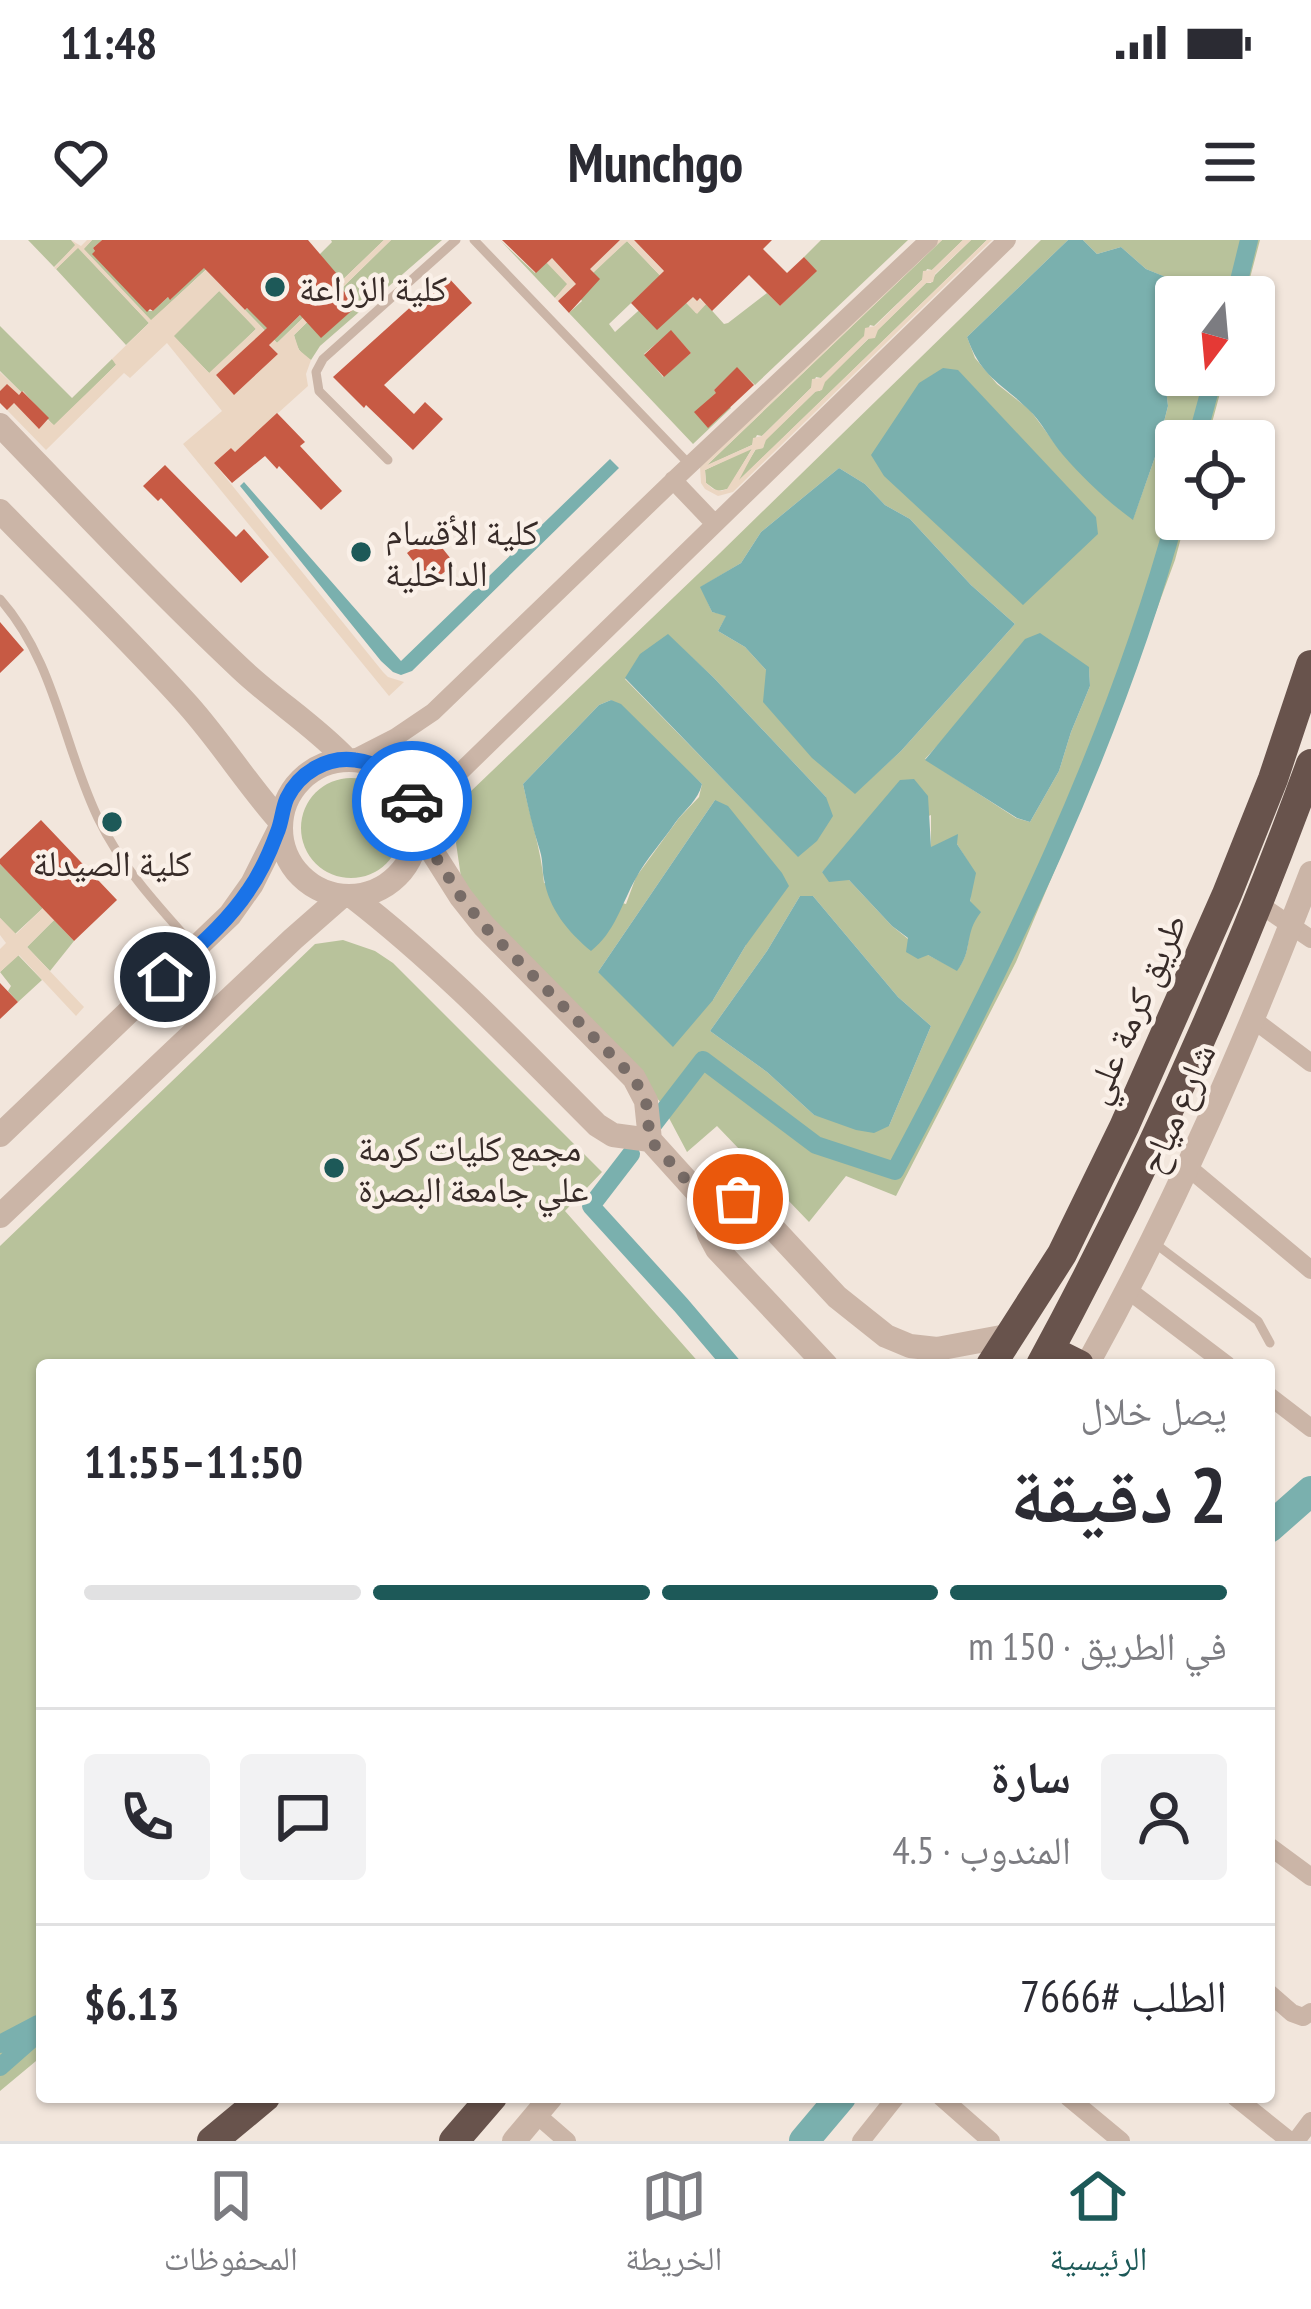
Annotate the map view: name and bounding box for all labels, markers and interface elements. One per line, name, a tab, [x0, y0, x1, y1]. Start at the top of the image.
text: 11:48	[60, 13, 157, 71]
text: Munchgo	[568, 127, 743, 197]
icon: heart	[48, 129, 114, 195]
icon: menu	[1197, 129, 1263, 195]
place label: كلية الزراعة	[299, 264, 447, 311]
marker: كلية الزراعة	[262, 274, 288, 300]
north arrow	[1155, 276, 1275, 396]
map controls	[1155, 276, 1275, 540]
button: locate	[1155, 420, 1275, 540]
place label: كلية الأقسام الداخلية	[385, 508, 539, 596]
marker: كلية الأقسام الداخلية	[348, 539, 374, 565]
courier	[352, 741, 472, 861]
icon: car	[379, 768, 445, 834]
marker: كلية الصيدلة	[99, 809, 125, 835]
place label: كلية الصيدلة	[33, 839, 191, 886]
street label: طريق كرمة علي	[1071, 906, 1202, 1113]
pin	[114, 926, 216, 1028]
icon: home	[132, 944, 198, 1010]
street label: شارع مياح	[1127, 1036, 1225, 1180]
place label: مجمع كليات كرمة علي جامعة البصرة	[358, 1124, 589, 1218]
pin	[687, 1148, 789, 1250]
marker: مجمع كليات كرمة علي جامعة البصرة	[321, 1155, 347, 1181]
icon: bag	[705, 1166, 771, 1232]
text: يصل خلال	[1080, 1385, 1227, 1436]
text: 11:50–11:55	[84, 1432, 303, 1490]
text: 2 دقيقة	[1010, 1444, 1227, 1545]
text: في الطريق · 150 m	[968, 1620, 1227, 1671]
text: سارة	[990, 1747, 1071, 1805]
button: phone	[84, 1754, 210, 1880]
button: chat	[240, 1754, 366, 1880]
button: person	[1101, 1754, 1227, 1880]
text: المندوب · 4.5	[892, 1824, 1071, 1875]
text: الطلب #7666	[1020, 1966, 1227, 2024]
text: $6.13	[84, 1974, 180, 2032]
tab: المحفوظات	[164, 2163, 298, 2291]
tab: الخريطة	[625, 2163, 722, 2291]
tab: الرئيسية	[1050, 2163, 1147, 2291]

